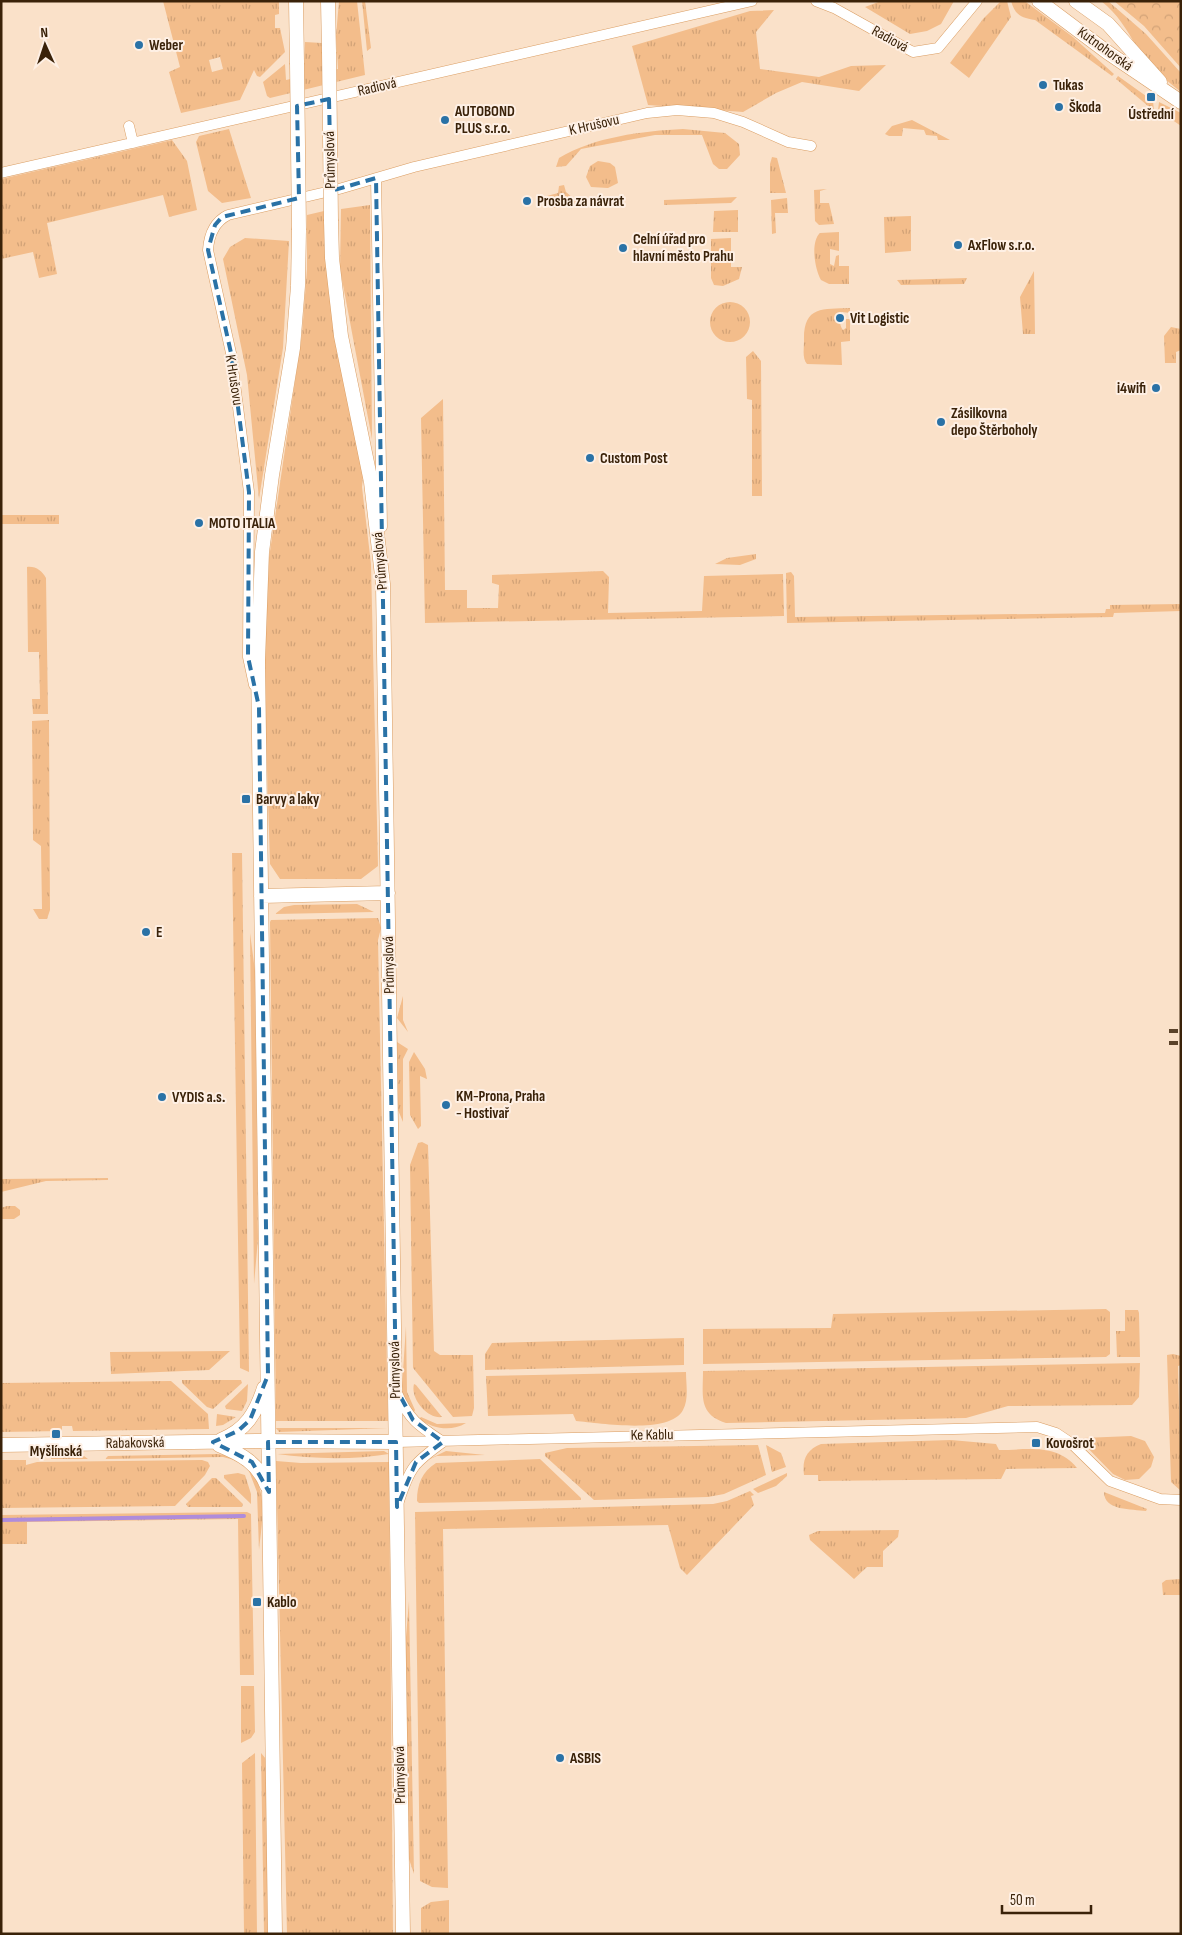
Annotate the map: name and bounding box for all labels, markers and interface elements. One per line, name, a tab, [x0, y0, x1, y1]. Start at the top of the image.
north arrow	[20, 20, 70, 70]
street label: Radiová	[868, 21, 912, 57]
street label: Kutnohorská	[1074, 23, 1137, 76]
text: N	[40, 24, 49, 41]
place label: Weber	[149, 36, 183, 55]
marker: Weber	[133, 39, 145, 51]
street label: Radiová	[356, 73, 398, 101]
place label: Tukas	[1053, 76, 1084, 95]
marker: Tukas	[1037, 79, 1049, 91]
marker: Ústřední	[1145, 91, 1157, 103]
place label: Škoda	[1069, 98, 1101, 117]
marker: Škoda	[1053, 101, 1065, 113]
place label: AUTOBOND PLUS s.r.o.	[454, 102, 515, 138]
place label: Ústřední	[1128, 105, 1175, 124]
street label: K Hrušovu	[567, 110, 621, 140]
marker: AUTOBOND PLUS s.r.o.	[439, 114, 451, 126]
street label: Průmyslová	[320, 131, 340, 189]
place label: Prosba za návrat	[537, 192, 624, 211]
marker: Prosba za návrat	[521, 195, 533, 207]
place label: Celní úřad pro hlavní město Prahu	[633, 230, 733, 266]
place label: AxFlow s.r.o.	[967, 236, 1035, 255]
marker: AxFlow s.r.o.	[952, 239, 964, 251]
marker: Celní úřad pro hlavní město Prahu	[617, 242, 629, 254]
place label: Vit Logistic	[850, 309, 909, 328]
marker: Vit Logistic	[834, 312, 846, 324]
street label: K Hrušovu	[221, 353, 247, 407]
place label: i4wifi	[1117, 379, 1146, 398]
marker: i4wifi	[1150, 382, 1162, 394]
place label: Zásilkovna depo Štěrboholy	[951, 404, 1038, 440]
marker: Zásilkovna depo Štěrboholy	[935, 416, 947, 428]
place label: Custom Post	[600, 449, 668, 468]
marker: Custom Post	[584, 452, 596, 464]
place label: MOTO ITALIA	[209, 514, 276, 533]
marker: MOTO ITALIA	[193, 517, 205, 529]
street label: Průmyslová	[368, 531, 392, 591]
place label: Barvy a laky	[256, 790, 320, 809]
marker: Barvy a laky	[240, 793, 252, 805]
place label: E	[156, 923, 163, 942]
marker: E	[140, 926, 152, 938]
street label: Průmyslová	[379, 936, 399, 994]
place label: KM-Prona, Praha - Hostivař	[456, 1087, 545, 1123]
place label: VYDIS a.s.	[172, 1088, 225, 1107]
marker: VYDIS a.s.	[156, 1091, 168, 1103]
marker: KM-Prona, Praha - Hostivař	[440, 1099, 452, 1111]
street label: Průmyslová	[385, 1341, 405, 1399]
street label: Ke Kablu	[630, 1425, 674, 1445]
marker: Myšlínská	[50, 1428, 62, 1440]
street label: Rabakovská	[105, 1433, 165, 1453]
place label: Kovošrot	[1046, 1434, 1094, 1453]
marker: Kovošrot	[1030, 1437, 1042, 1449]
place label: Myšlínská	[30, 1442, 82, 1461]
place label: Kablo	[267, 1593, 296, 1612]
marker: Kablo	[251, 1596, 263, 1608]
street label: Průmyslová	[390, 1746, 410, 1804]
place label: ASBIS	[569, 1749, 601, 1768]
marker: ASBIS	[554, 1752, 566, 1764]
scale bar	[1002, 1882, 1091, 1914]
text: 50 m	[1010, 1891, 1035, 1910]

